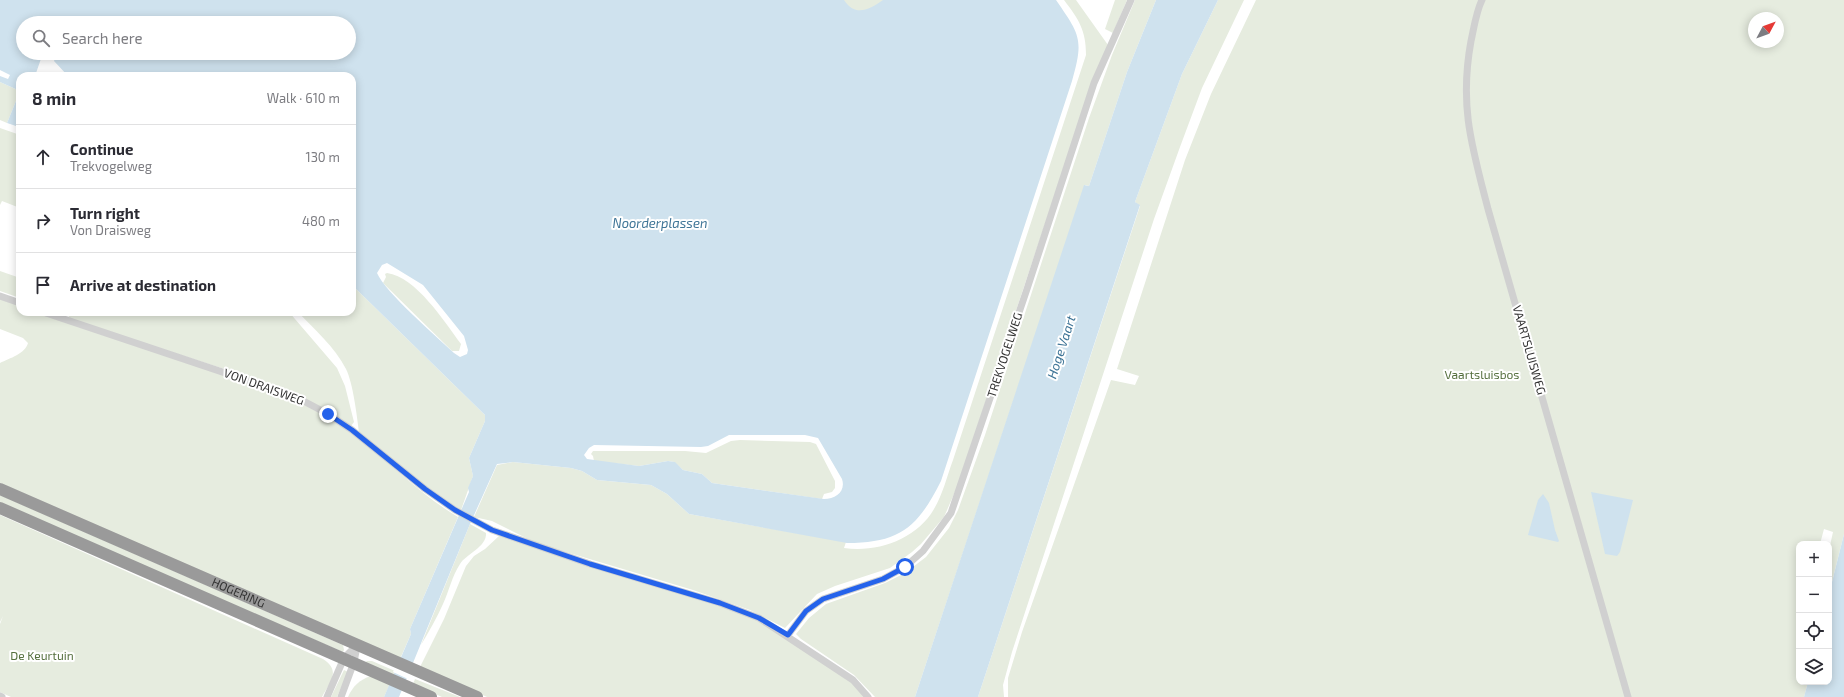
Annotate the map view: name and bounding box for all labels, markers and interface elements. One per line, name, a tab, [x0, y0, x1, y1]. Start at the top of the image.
north arrow	[1748, 12, 1784, 48]
search box	[16, 16, 356, 60]
icon: search	[30, 27, 52, 49]
text: Search here	[62, 29, 143, 47]
text: 8 min	[32, 88, 76, 108]
text: Walk · 610 m	[267, 90, 340, 106]
text: Continue	[70, 140, 133, 158]
icon: ahead	[32, 146, 54, 168]
text: 130 m	[305, 149, 340, 165]
text: Trekvogelweg	[70, 158, 152, 174]
text: Turn right	[70, 204, 140, 222]
icon: right	[32, 210, 54, 232]
text: 480 m	[302, 213, 340, 229]
water label: Noorderplassen	[613, 215, 707, 231]
text: Von Draisweg	[70, 222, 151, 238]
icon: arrive	[32, 274, 54, 296]
text: Arrive at destination	[70, 276, 216, 294]
street label: VAARTSLUISWEG	[1511, 303, 1549, 396]
street label: TREKVOGELWEG	[984, 310, 1024, 399]
water label: Hoge Vaart	[1043, 313, 1079, 381]
street label: VON DRAISWEG	[222, 365, 307, 407]
park label: Vaartsluisbos	[1445, 367, 1519, 381]
route end	[319, 405, 337, 423]
map controls	[1796, 541, 1832, 685]
button: +	[1796, 541, 1832, 577]
route start	[896, 558, 914, 576]
street label: HOGERING	[210, 574, 268, 610]
button: −	[1796, 577, 1832, 613]
button: locate	[1796, 613, 1832, 649]
park label: De Keurtuin	[10, 648, 74, 662]
button: layers	[1796, 649, 1832, 685]

